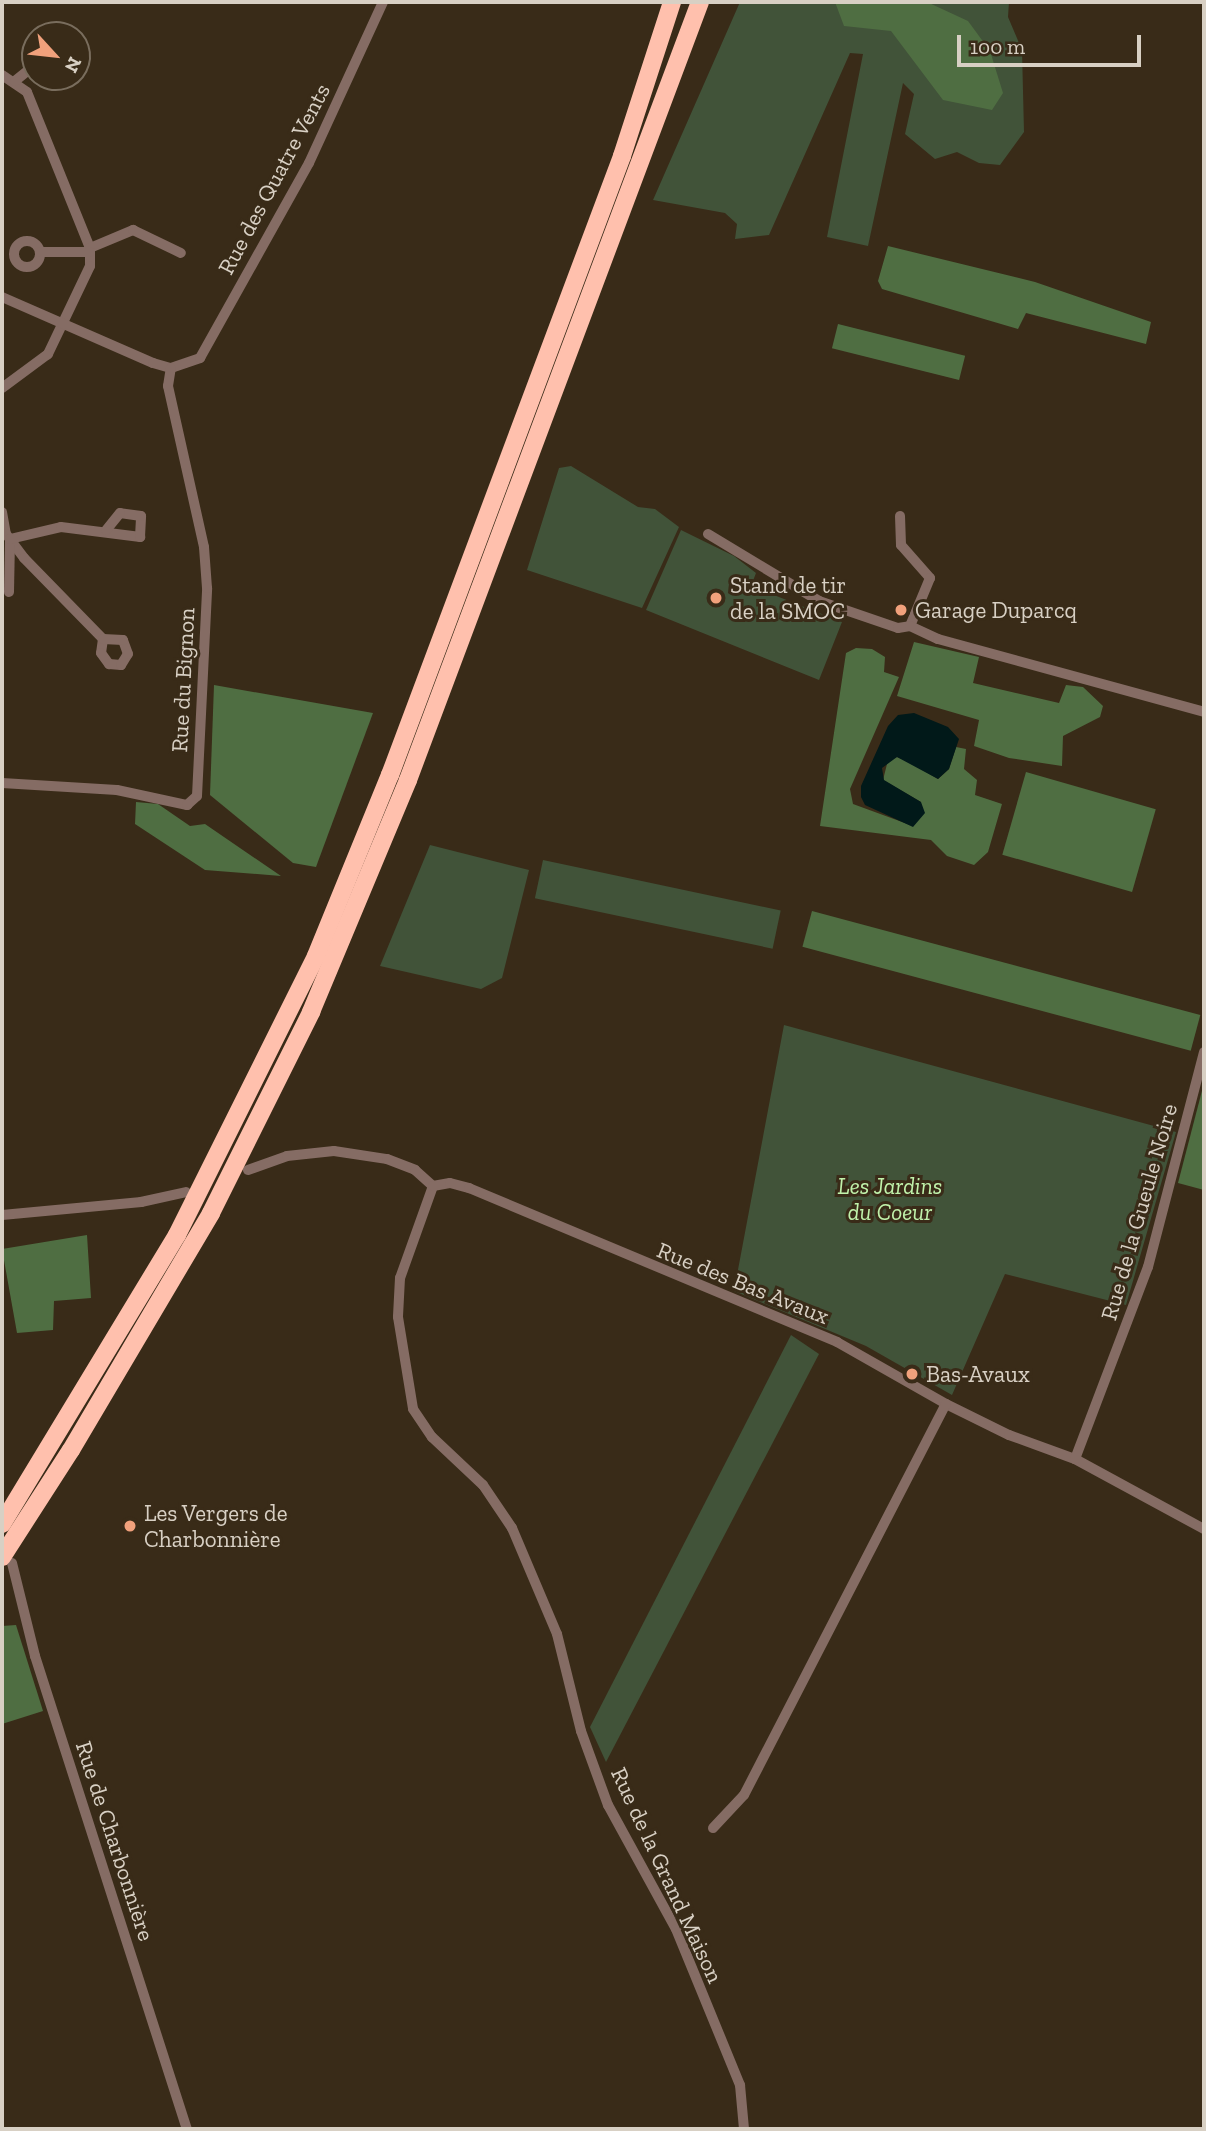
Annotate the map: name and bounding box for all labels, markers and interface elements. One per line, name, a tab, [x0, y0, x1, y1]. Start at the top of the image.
north arrow	[21, 21, 91, 91]
scale bar	[961, 21, 1145, 65]
text: 100 m	[970, 34, 1025, 59]
text: N	[60, 53, 87, 77]
street label: Rue des Quatre Vents	[212, 78, 336, 280]
place label: Stand de tir de la SMOC	[730, 571, 846, 625]
marker: Stand de tir de la SMOC	[708, 590, 724, 606]
place label: Garage Duparcq	[915, 596, 1077, 624]
marker: Garage Duparcq	[893, 602, 909, 618]
street label: Rue du Bignon	[165, 607, 201, 753]
street label: Rue de la Gueule Noire	[1095, 1101, 1183, 1323]
park label: Les Jardins du Coeur	[837, 1172, 943, 1226]
street label: Rue des Bas Avaux	[653, 1236, 833, 1330]
place label: Bas-Avaux	[926, 1360, 1030, 1388]
marker: Bas-Avaux	[904, 1366, 920, 1382]
place label: Les Vergers de Charbonnière	[144, 1499, 288, 1553]
marker: Les Vergers de Charbonnière	[122, 1518, 138, 1534]
street label: Rue de Charbonnière	[70, 1738, 160, 1944]
street label: Rue de la Grand Maison	[605, 1763, 729, 1987]

